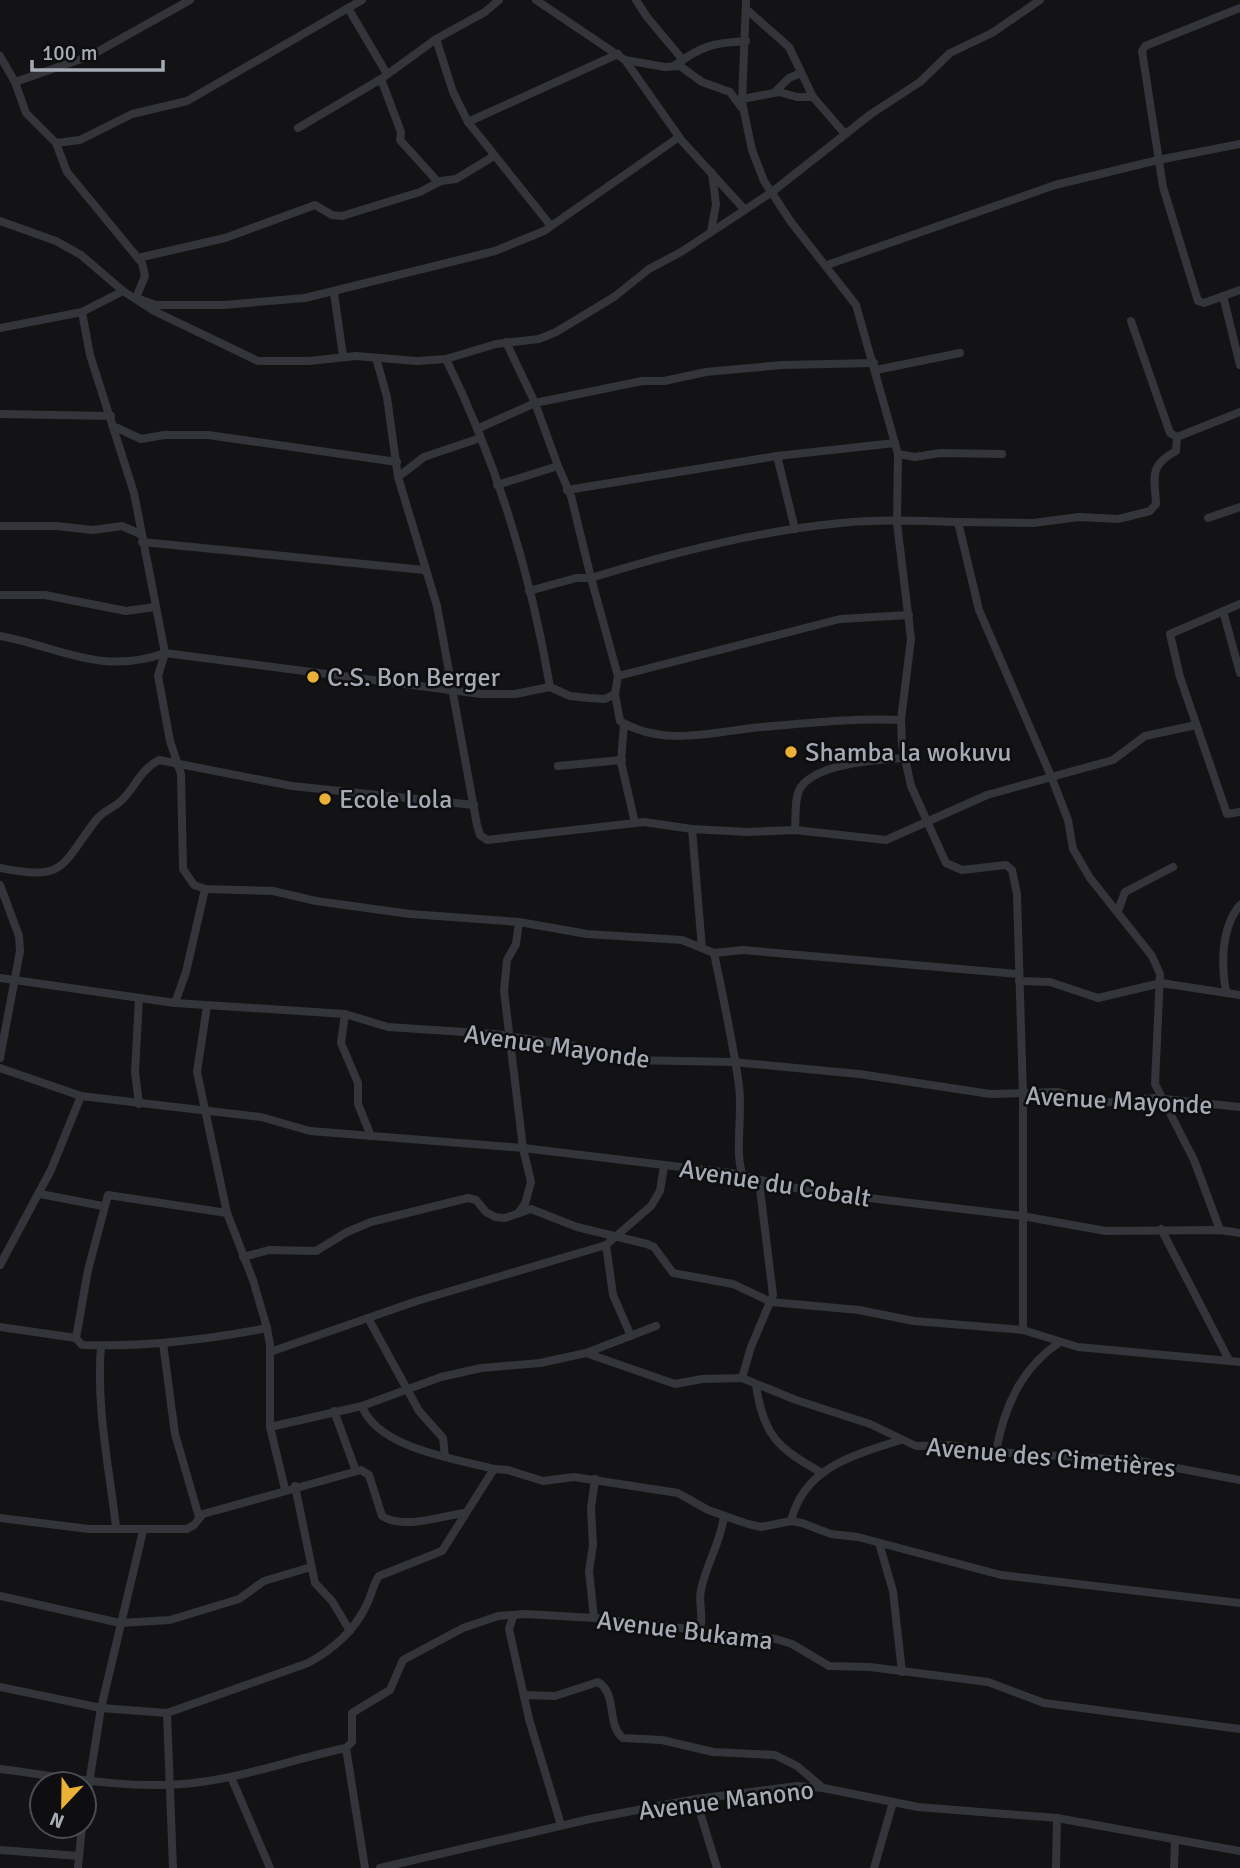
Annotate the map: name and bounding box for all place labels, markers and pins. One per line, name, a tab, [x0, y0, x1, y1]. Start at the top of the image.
place label: C.S. Bon Berger	[327, 662, 500, 694]
marker: C.S. Bon Berger	[305, 669, 321, 685]
place label: Shamba la wokuvu	[805, 737, 1012, 769]
marker: Shamba la wokuvu	[783, 744, 799, 760]
place label: Ecole Lola	[339, 784, 452, 816]
marker: Ecole Lola	[317, 791, 333, 807]

